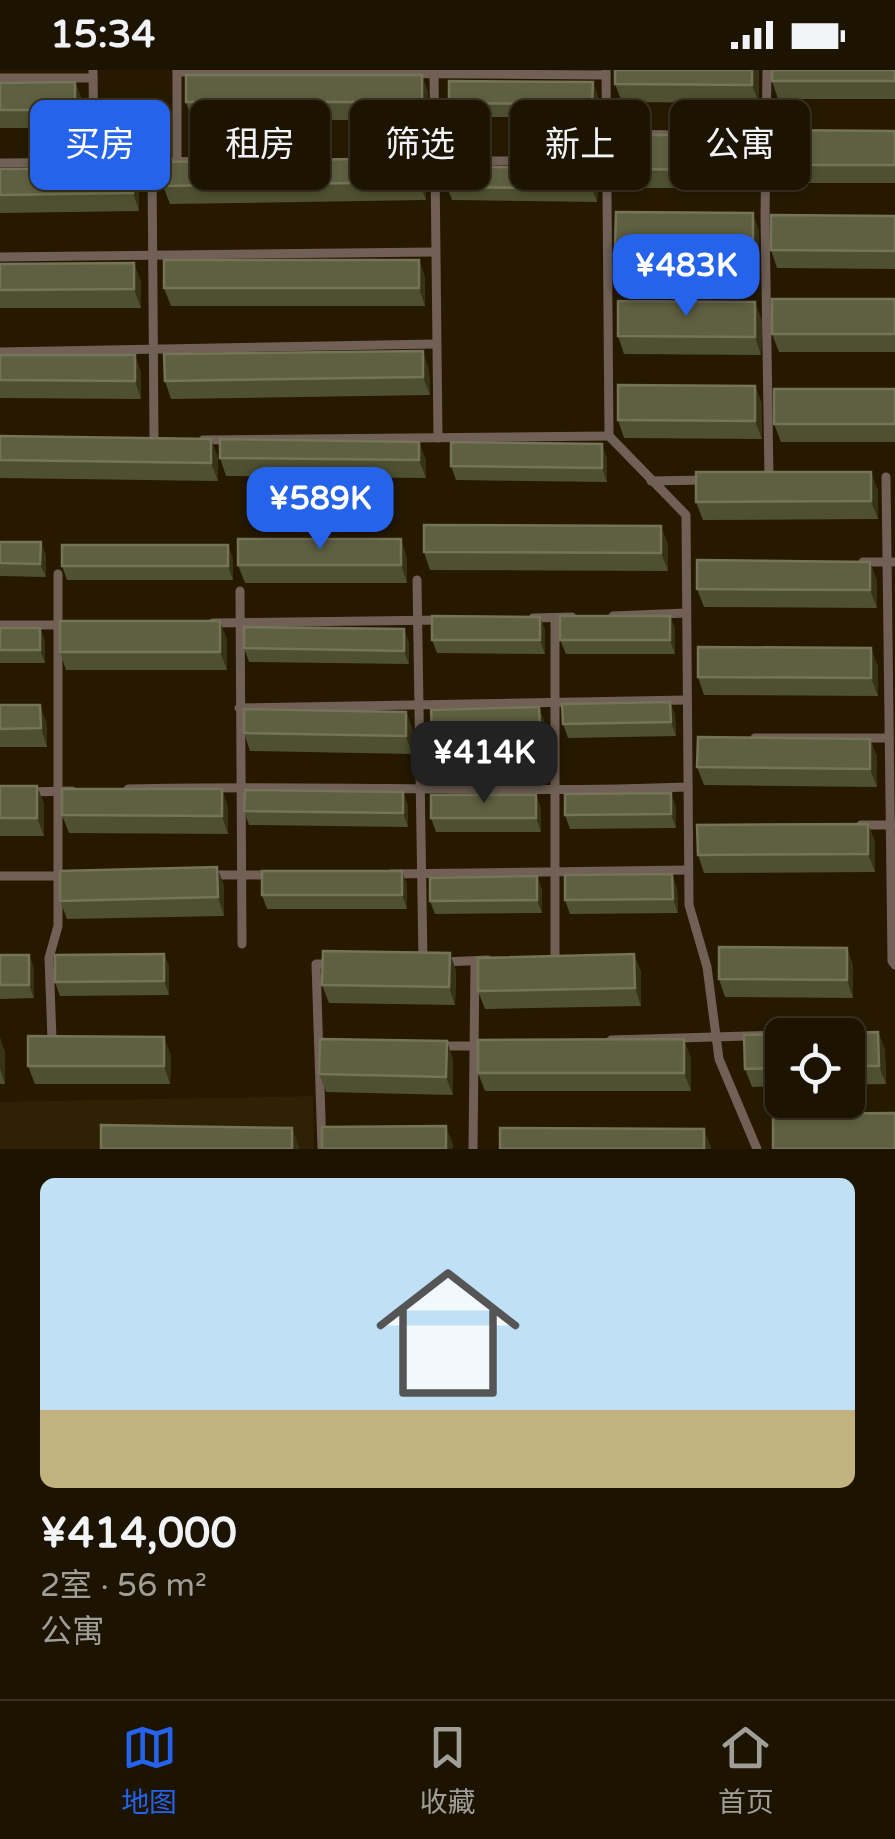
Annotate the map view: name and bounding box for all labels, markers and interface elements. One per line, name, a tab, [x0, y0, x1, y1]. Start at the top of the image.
text: 15:34	[50, 12, 155, 58]
chip: 买房	[30, 100, 170, 190]
chip: 租房	[190, 100, 330, 190]
chip: 筛选	[350, 100, 490, 190]
chip: 新上	[510, 100, 650, 190]
chip: 公寓	[670, 100, 810, 190]
pin: ¥483K	[616, 234, 756, 319]
text: ¥483K	[635, 247, 737, 285]
pin: ¥589K	[250, 467, 390, 552]
text: ¥589K	[269, 480, 371, 518]
pin: ¥414K	[414, 721, 554, 806]
text: ¥414K	[433, 734, 535, 772]
map controls	[765, 1018, 865, 1118]
button: locate	[765, 1018, 865, 1118]
icon: home	[358, 1243, 538, 1423]
text: ¥414,000	[40, 1508, 237, 1559]
text: 2室 · 56 m²	[40, 1567, 207, 1605]
text: 公寓	[40, 1613, 104, 1651]
tab: 地图	[121, 1720, 177, 1820]
tab: 收藏	[419, 1720, 476, 1820]
tab: 首页	[718, 1720, 774, 1820]

